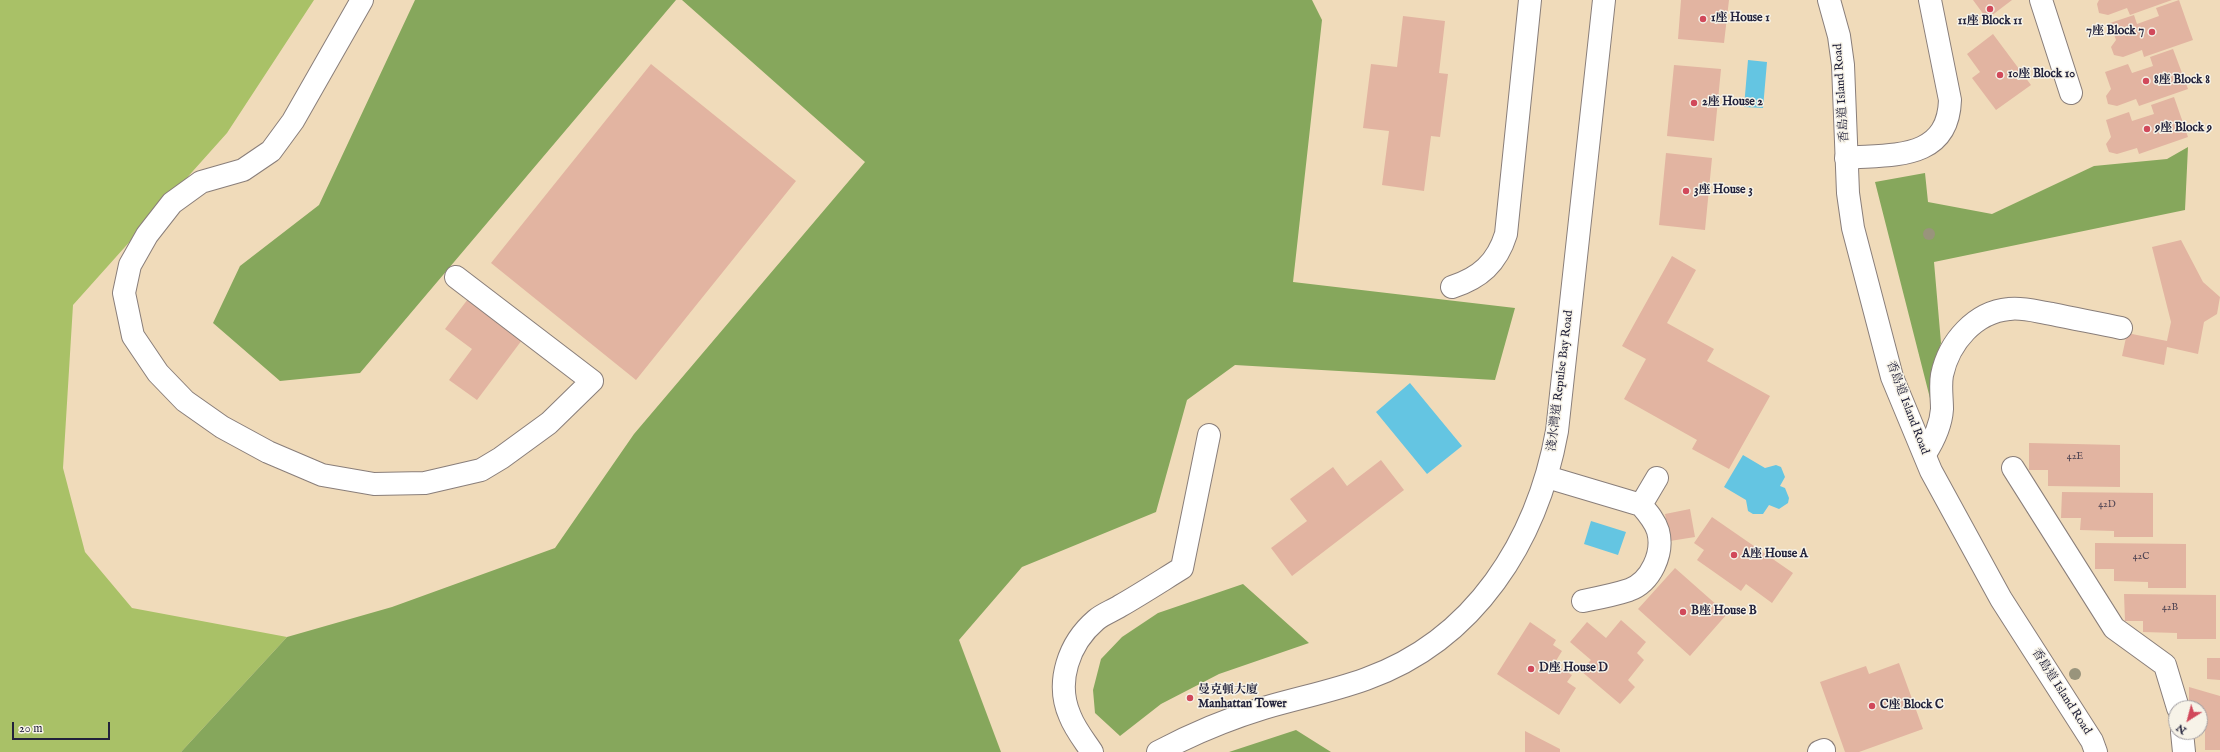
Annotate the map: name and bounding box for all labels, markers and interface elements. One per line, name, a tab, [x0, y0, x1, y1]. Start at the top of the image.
marker: 11座 Block 11	[1985, 4, 1995, 14]
place label: 1座 House 1	[1711, 12, 1770, 26]
marker: 1座 House 1	[1698, 14, 1708, 24]
place label: 11座 Block 11	[1958, 15, 2022, 29]
place label: 7座 Block 7	[2086, 25, 2144, 39]
marker: 7座 Block 7	[2147, 27, 2157, 37]
street label: 香島道 Island Road	[1831, 43, 1853, 143]
place label: 10座 Block 10	[2008, 68, 2075, 82]
marker: 10座 Block 10	[1995, 70, 2005, 80]
place label: 8座 Block 8	[2154, 74, 2210, 88]
marker: 8座 Block 8	[2141, 76, 2151, 86]
place label: 2座 House 2	[1702, 96, 1763, 110]
marker: 2座 House 2	[1689, 98, 1699, 108]
place label: 9座 Block 9	[2155, 122, 2212, 136]
marker: 9座 Block 9	[2142, 124, 2152, 134]
place label: 3座 House 3	[1694, 184, 1753, 198]
marker: 3座 House 3	[1681, 186, 1691, 196]
street label: 淺水灣道 Repulse Bay Road	[1545, 310, 1577, 452]
street label: 香島道 Island Road	[1883, 359, 1931, 457]
house number: 42E	[2067, 451, 2083, 463]
house number: 42D	[2098, 499, 2116, 511]
place label: A座 House A	[1742, 548, 1808, 562]
marker: A座 House A	[1729, 550, 1739, 560]
house number: 42C	[2133, 551, 2149, 563]
house number: 42B	[2162, 602, 2178, 614]
place label: B座 House B	[1691, 605, 1757, 619]
marker: B座 House B	[1678, 607, 1688, 617]
street label: 香島道 Island Road	[2028, 647, 2094, 737]
place label: D座 House D	[1539, 662, 1608, 676]
marker: D座 House D	[1526, 664, 1536, 674]
place label: 曼克頓大廈 Manhattan Tower	[1198, 684, 1287, 712]
marker: 曼克頓大廈 Manhattan Tower	[1185, 693, 1195, 703]
place label: C座 Block C	[1880, 699, 1944, 713]
north arrow	[2168, 700, 2208, 740]
marker: C座 Block C	[1867, 701, 1877, 711]
scale bar	[14, 714, 112, 740]
text: N	[2174, 720, 2190, 737]
text: 20 m	[19, 721, 42, 736]

